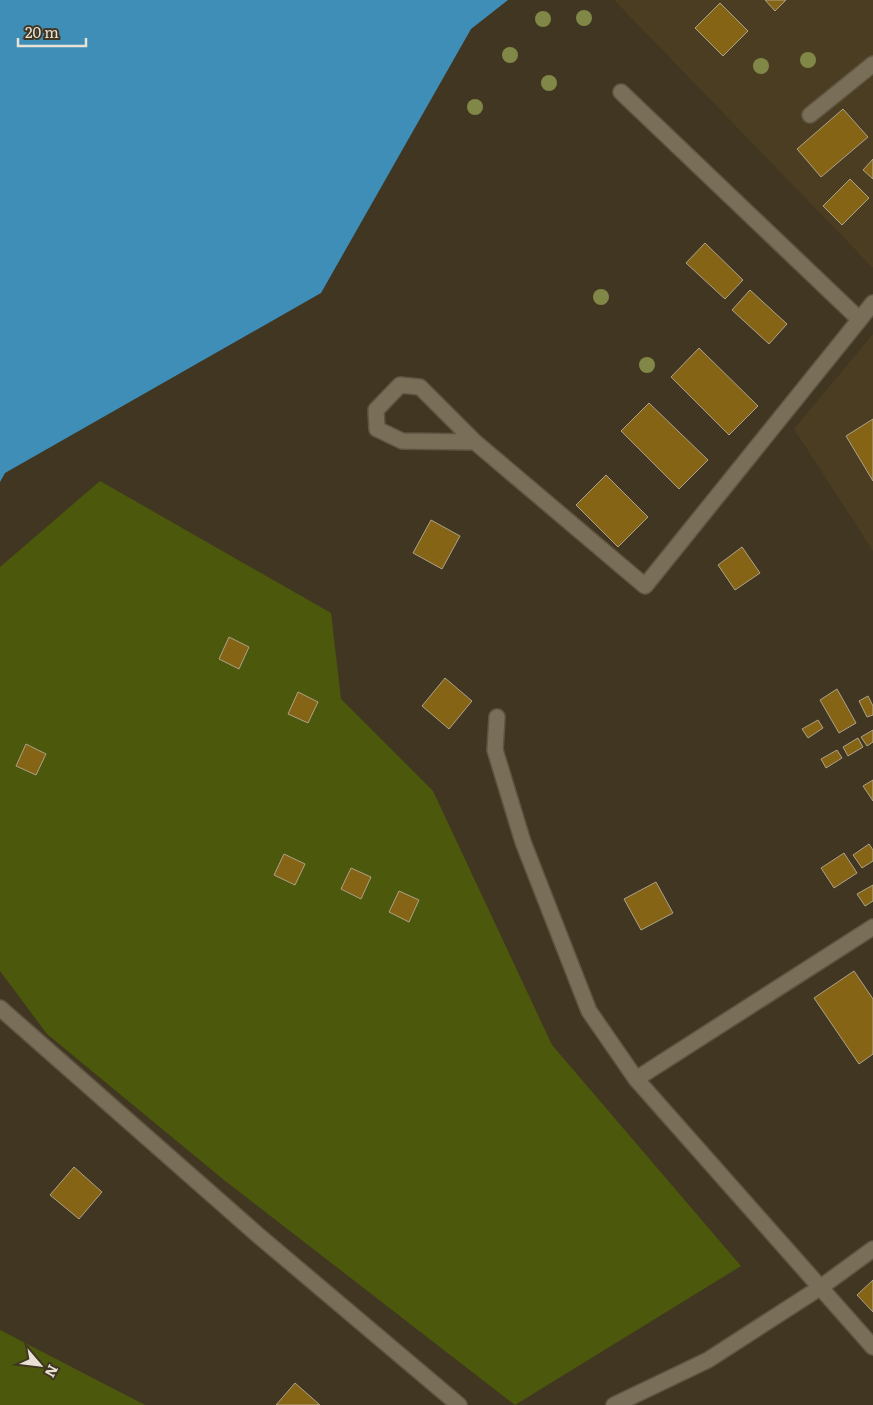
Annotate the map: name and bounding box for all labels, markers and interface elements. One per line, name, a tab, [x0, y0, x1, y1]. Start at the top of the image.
scale bar	[18, 15, 85, 47]
text: 20 m	[25, 20, 59, 43]
north arrow	[15, 1340, 65, 1390]
text: N	[41, 1362, 64, 1382]

